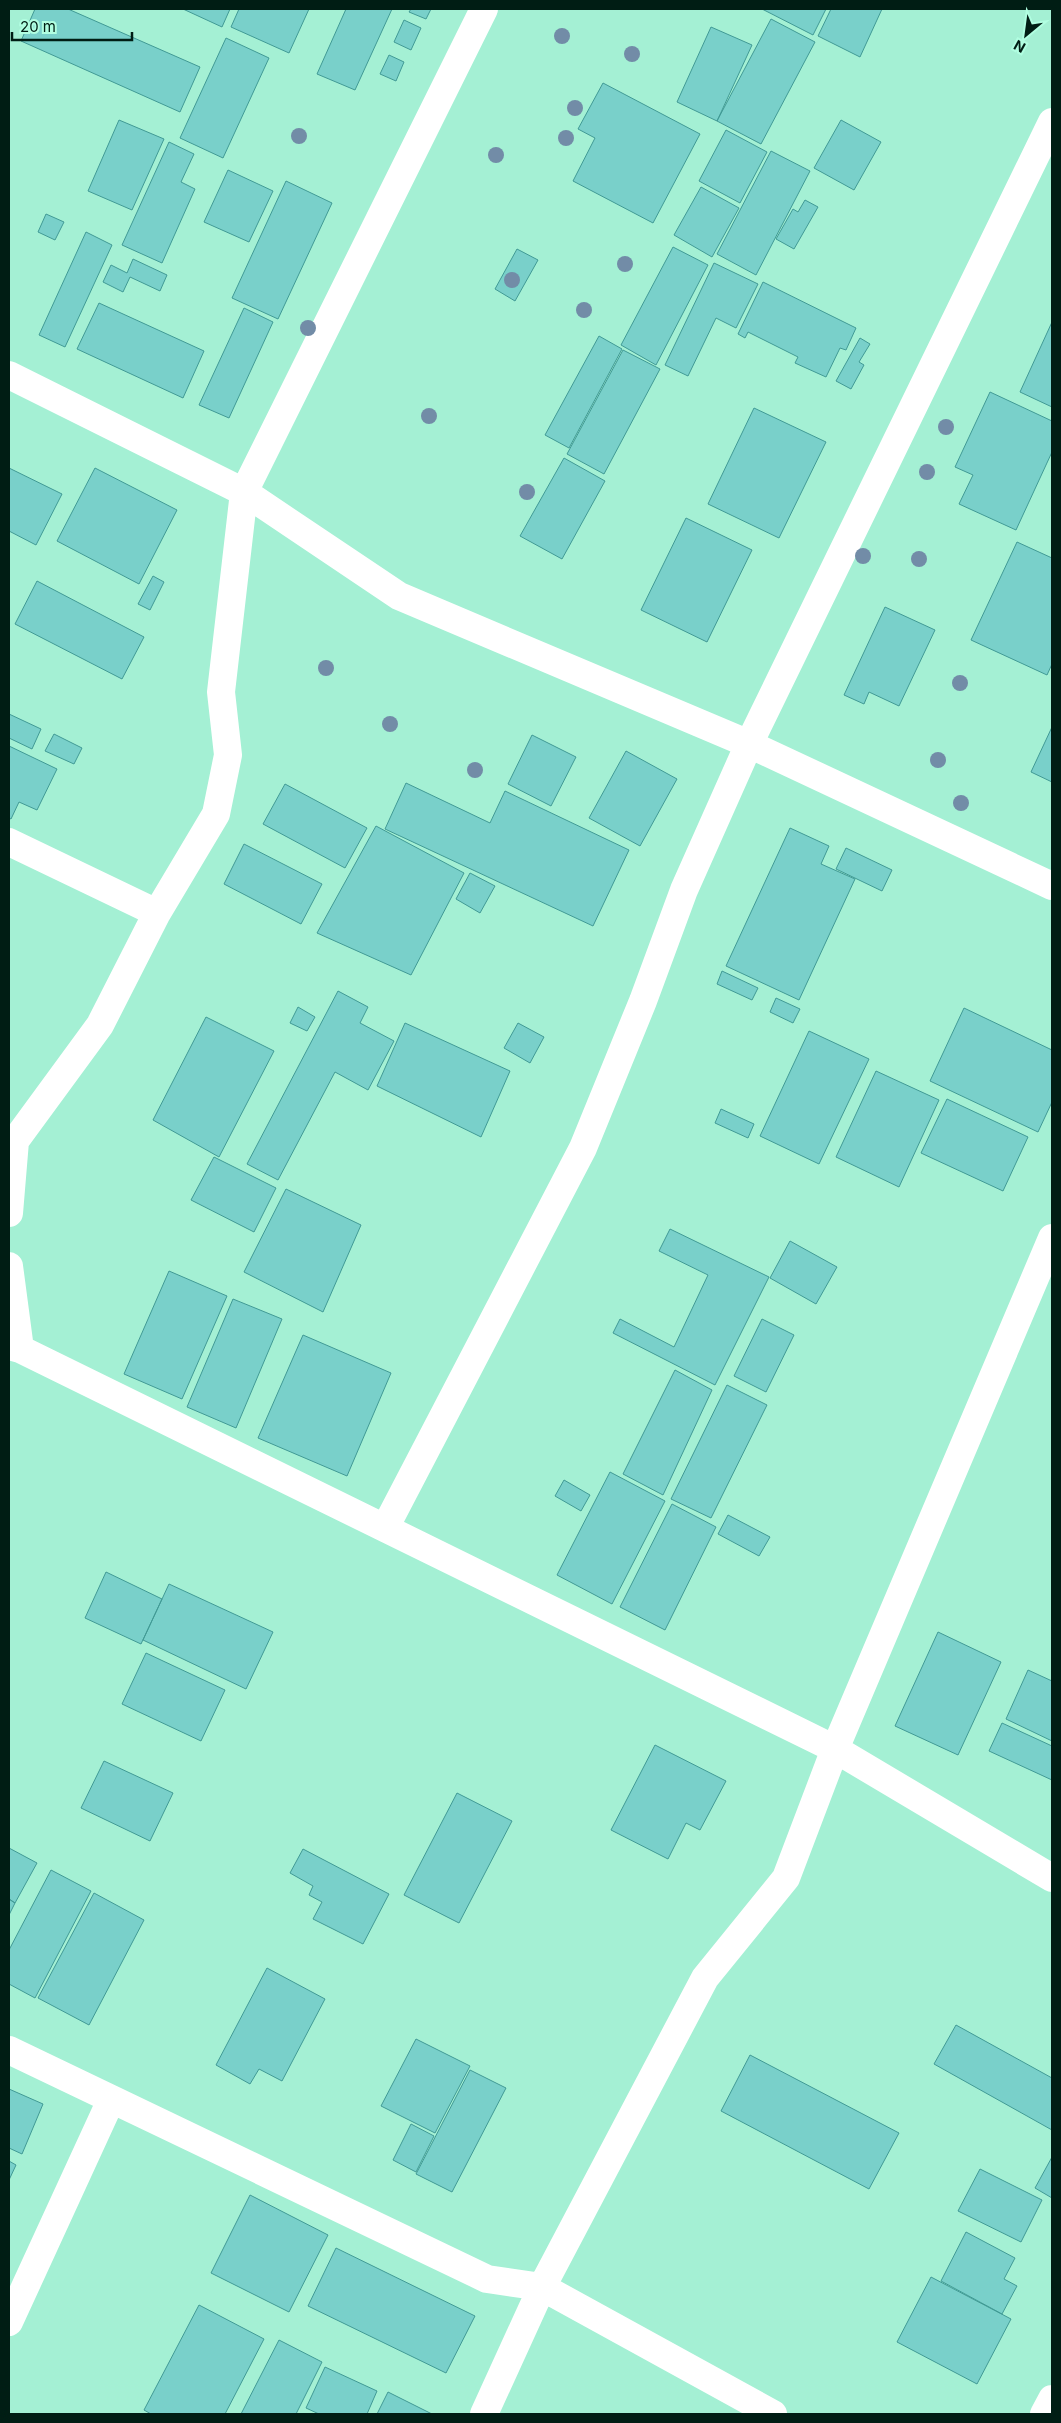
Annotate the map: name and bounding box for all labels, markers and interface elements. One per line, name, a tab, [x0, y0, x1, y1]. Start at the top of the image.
scale bar	[12, 10, 132, 42]
north arrow	[1001, 10, 1051, 60]
text: 20 m	[20, 17, 56, 36]
text: N	[1011, 37, 1028, 57]

